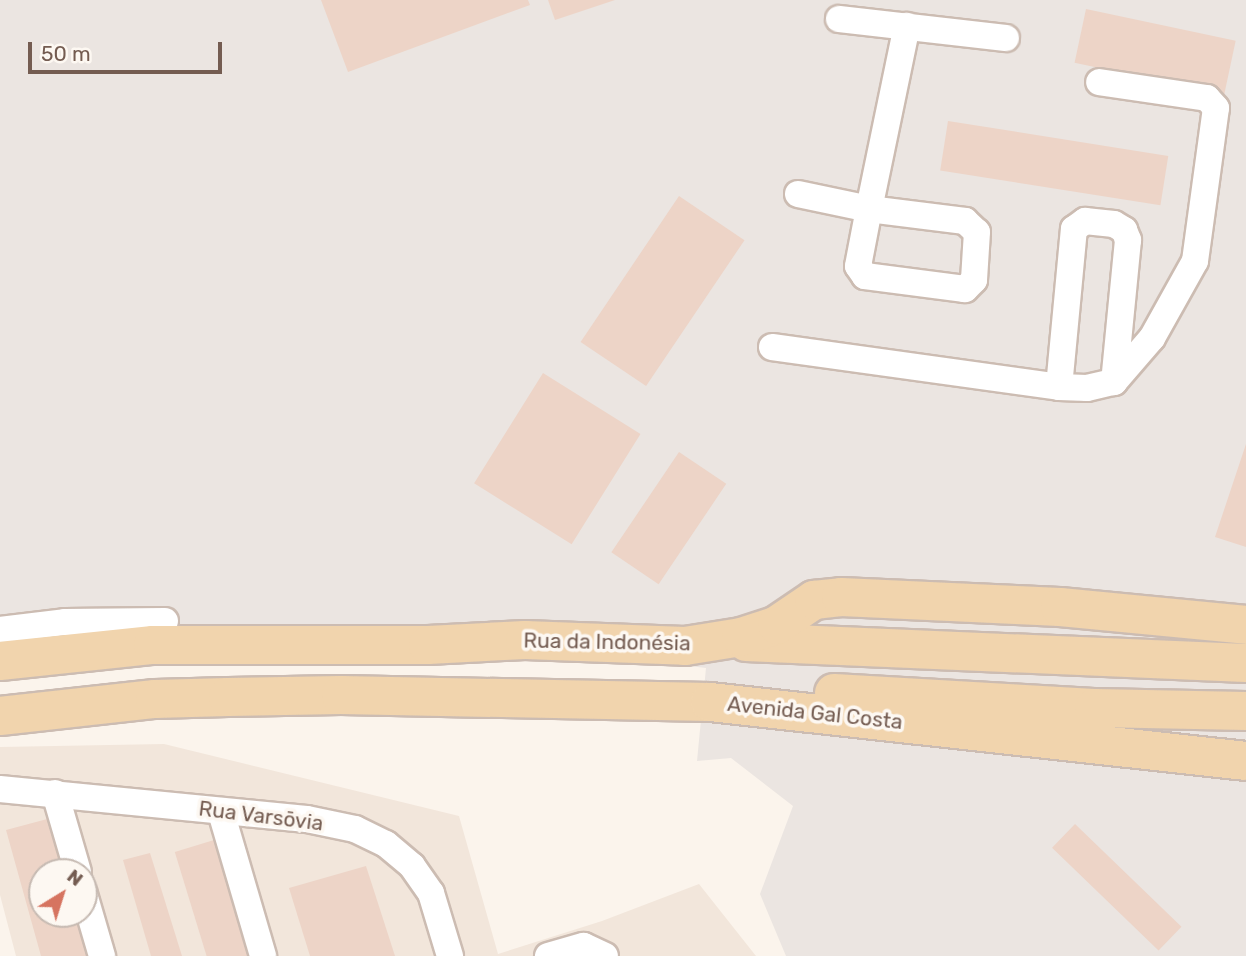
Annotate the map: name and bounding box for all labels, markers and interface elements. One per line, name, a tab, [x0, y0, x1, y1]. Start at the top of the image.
scale bar	[32, 28, 226, 72]
text: 50 m	[41, 41, 91, 66]
street label: Rua da Indonésia	[523, 628, 691, 656]
street label: Avenida Gal Costa	[726, 691, 904, 735]
street label: Rua Varsōvia	[197, 796, 325, 836]
north arrow	[28, 858, 98, 928]
text: N	[63, 864, 87, 891]

